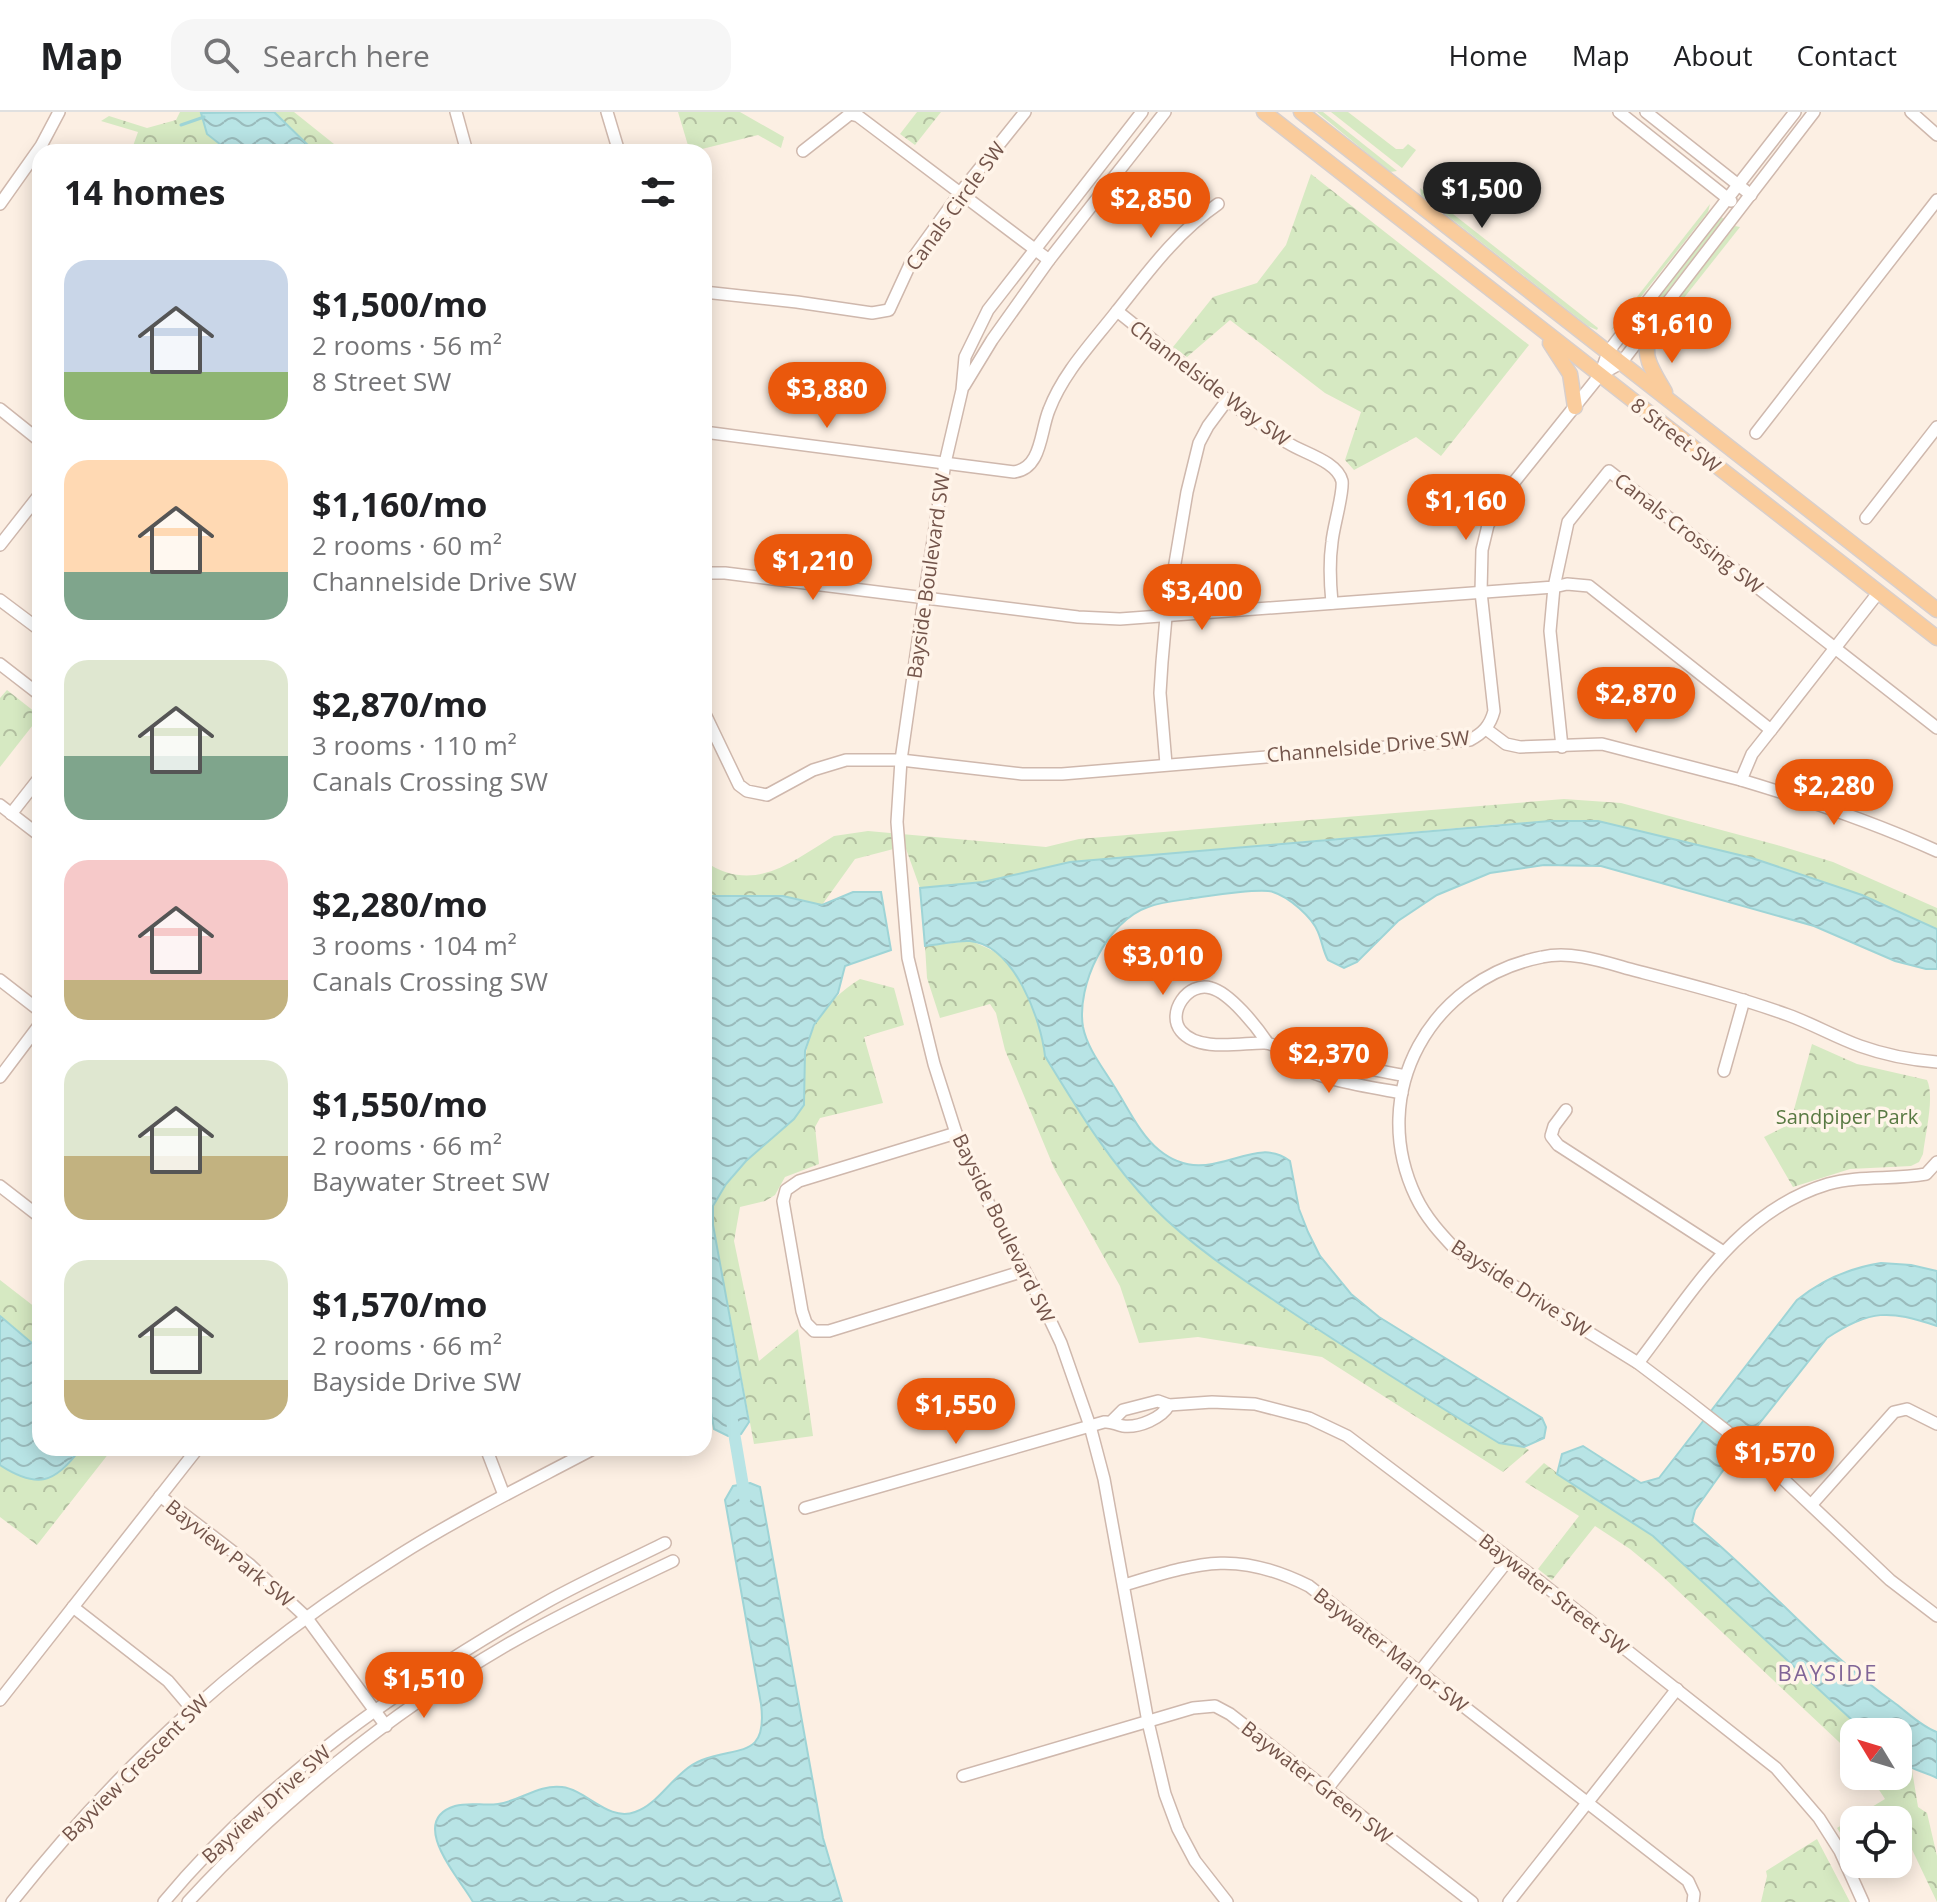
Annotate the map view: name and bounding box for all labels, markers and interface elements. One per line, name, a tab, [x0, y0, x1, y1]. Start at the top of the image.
search box	[171, 19, 731, 91]
text: Map	[40, 29, 123, 81]
icon: search	[199, 33, 243, 77]
text: Search here	[263, 35, 430, 76]
text: Home	[1449, 36, 1528, 74]
text: Map	[1572, 36, 1630, 74]
text: About	[1674, 36, 1752, 74]
text: Contact	[1796, 36, 1897, 74]
street label: Canals Circle SW	[899, 136, 1011, 276]
pin: $1,500	[1417, 162, 1547, 230]
text: 14 homes	[64, 169, 225, 215]
icon: filters	[636, 170, 680, 214]
text: $1,500	[1441, 170, 1523, 206]
pin: $2,850	[1086, 172, 1216, 240]
text: $2,850	[1110, 180, 1192, 216]
text: $1,500/mo	[312, 281, 487, 327]
icon: home	[128, 292, 224, 388]
pin: $1,610	[1607, 297, 1737, 365]
text: $1,610	[1631, 305, 1713, 341]
street label: Channelside Way SW	[1124, 314, 1296, 453]
text: 2 rooms · 56 m²	[312, 327, 502, 363]
pin: $3,880	[762, 362, 892, 430]
text: 8 Street SW	[312, 363, 451, 399]
text: $3,880	[786, 370, 868, 406]
street label: 8 Street SW	[1625, 391, 1727, 479]
street label: Canals Crossing SW	[1609, 466, 1769, 600]
street label: Bayside Boulevard SW	[900, 471, 956, 680]
pin: $1,160	[1401, 474, 1531, 542]
text: $1,160/mo	[312, 481, 487, 527]
text: $1,160	[1425, 482, 1507, 518]
icon: home	[128, 492, 224, 588]
text: 2 rooms · 60 m²	[312, 527, 502, 563]
pin: $1,210	[748, 534, 878, 602]
text: $1,210	[772, 542, 854, 578]
text: Channelside Drive SW	[312, 563, 577, 599]
pin: $3,400	[1137, 564, 1267, 632]
text: $3,400	[1161, 572, 1243, 608]
pin: $2,870	[1571, 667, 1701, 735]
text: $2,870	[1595, 675, 1677, 711]
text: $2,870/mo	[312, 681, 487, 727]
icon: home	[128, 692, 224, 788]
street label: Channelside Drive SW	[1265, 724, 1471, 768]
text: 3 rooms · 110 m²	[312, 727, 517, 763]
pin: $2,280	[1769, 759, 1899, 827]
text: Canals Crossing SW	[312, 763, 548, 799]
text: $2,280	[1793, 767, 1875, 803]
text: $2,280/mo	[312, 881, 487, 927]
icon: home	[128, 892, 224, 988]
text: 3 rooms · 104 m²	[312, 927, 517, 963]
pin: $3,010	[1098, 929, 1228, 997]
text: $3,010	[1122, 937, 1204, 973]
text: Canals Crossing SW	[312, 963, 548, 999]
pin: $2,370	[1264, 1027, 1394, 1095]
text: $2,370	[1288, 1035, 1370, 1071]
text: $1,550/mo	[312, 1081, 487, 1127]
icon: home	[128, 1092, 224, 1188]
park label: Sandpiper Park	[1776, 1103, 1919, 1130]
text: 2 rooms · 66 m²	[312, 1127, 502, 1163]
street label: Bayside Boulevard SW	[947, 1129, 1062, 1327]
text: Baywater Street SW	[312, 1163, 550, 1199]
street label: Bayside Drive SW	[1446, 1233, 1596, 1343]
text: $1,570/mo	[312, 1281, 487, 1327]
icon: home	[128, 1292, 224, 1388]
text: 2 rooms · 66 m²	[312, 1327, 502, 1363]
text: Bayside Drive SW	[312, 1363, 521, 1399]
pin: $1,550	[891, 1378, 1021, 1446]
text: $1,550	[915, 1386, 997, 1422]
pin: $1,570	[1710, 1426, 1840, 1494]
text: $1,570	[1734, 1434, 1816, 1470]
street label: Bayview Park SW	[160, 1493, 300, 1613]
street label: Baywater Street SW	[1474, 1527, 1635, 1661]
street label: Baywater Manor SW	[1308, 1581, 1474, 1719]
pin: $1,510	[359, 1652, 489, 1720]
district label: BAYSIDE	[1778, 1657, 1878, 1687]
text: $1,510	[383, 1660, 465, 1696]
street label: Bayview Crescent SW	[56, 1688, 215, 1847]
street label: Baywater Green SW	[1236, 1715, 1398, 1850]
north arrow	[1840, 1718, 1912, 1790]
map controls	[1840, 1718, 1912, 1878]
street label: Bayview Drive SW	[196, 1739, 337, 1869]
button: locate	[1840, 1806, 1912, 1878]

